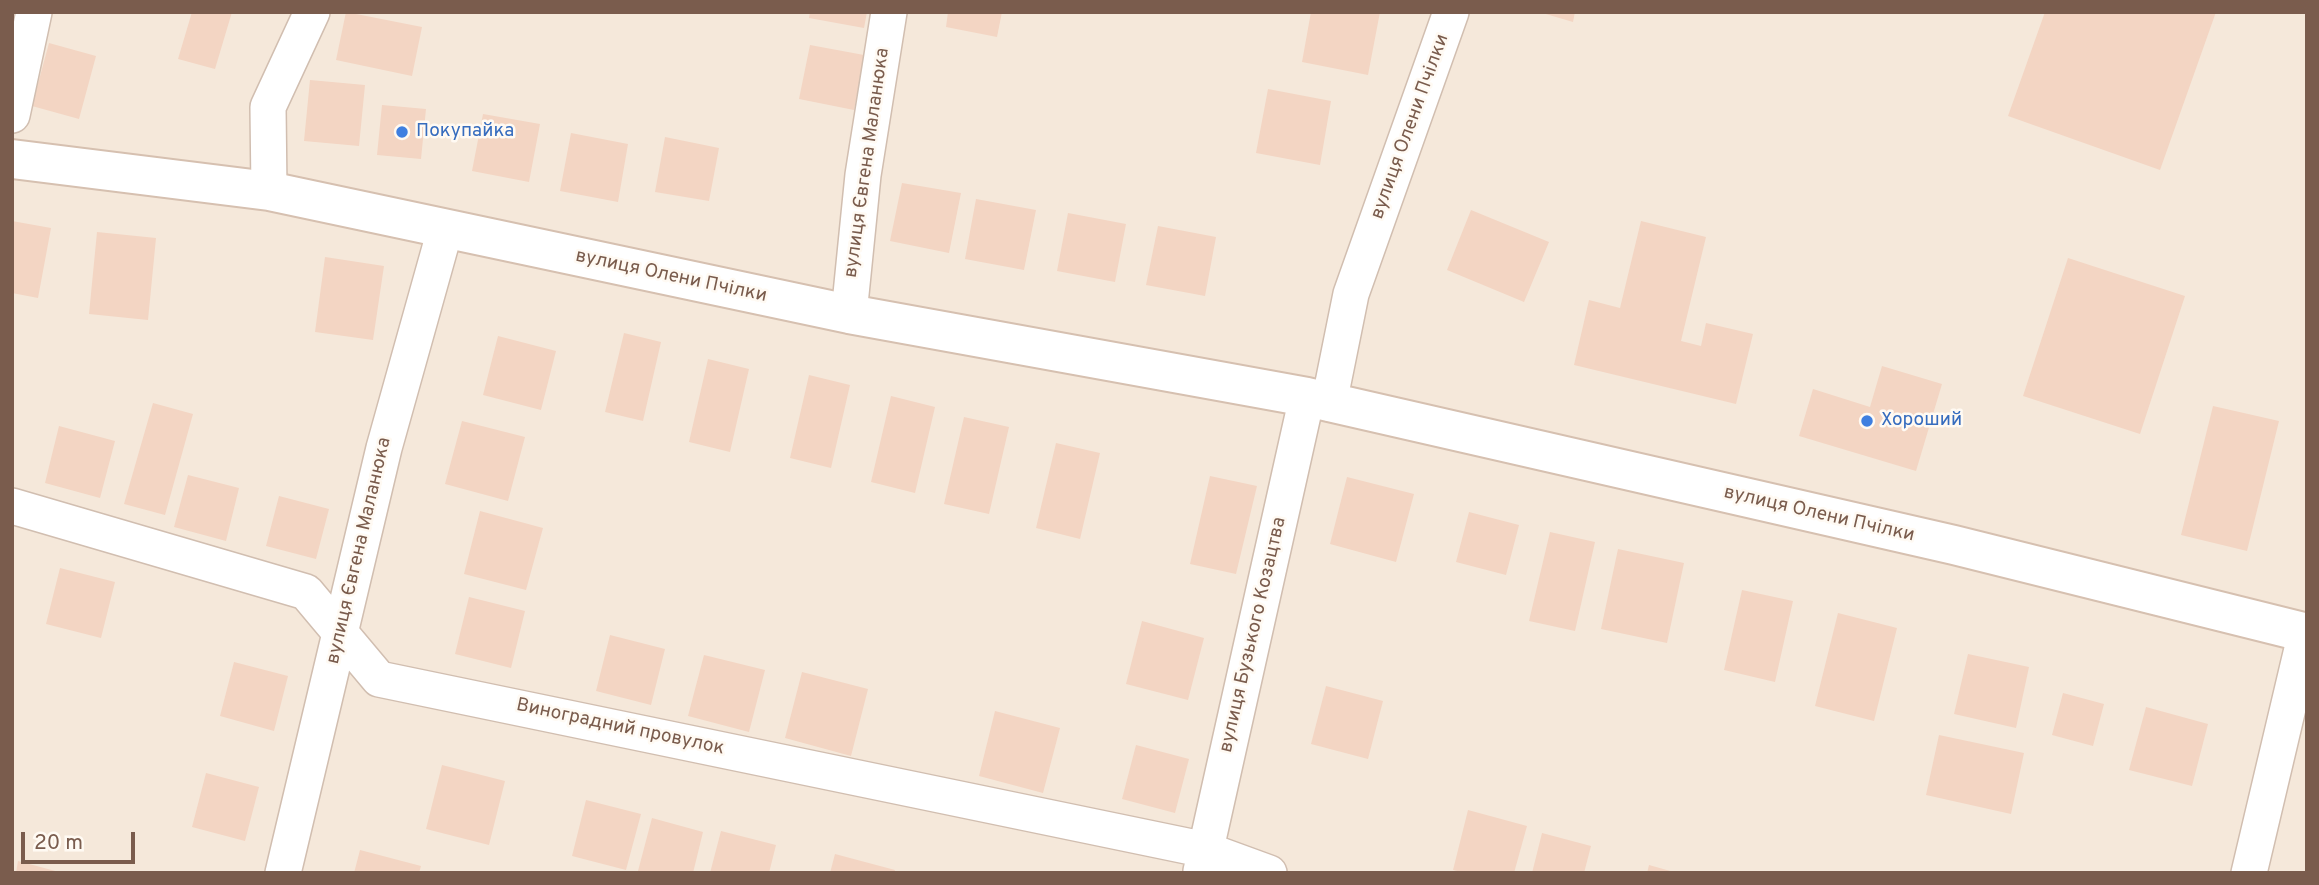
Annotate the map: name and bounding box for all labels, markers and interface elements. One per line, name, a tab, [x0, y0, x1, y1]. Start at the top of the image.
street label: вулиця Олени Пчілки	[1367, 31, 1455, 223]
street label: вулиця Євгена Маланюка	[841, 47, 895, 279]
place label: Покупайка	[416, 121, 514, 143]
marker: Покупайка	[394, 124, 410, 140]
street label: вулиця Олени Пчілки	[573, 246, 769, 308]
place label: Хороший	[1881, 410, 1962, 432]
marker: Хороший	[1859, 413, 1875, 429]
street label: вулиця Євгена Маланюка	[323, 435, 397, 667]
street label: вулиця Олени Пчілки	[1721, 482, 1917, 548]
street label: вулиця Бузького Козацтва	[1216, 515, 1292, 755]
street label: Виноградний провулок	[514, 695, 726, 761]
scale bar	[24, 818, 138, 862]
text: 20 m	[34, 830, 83, 857]

